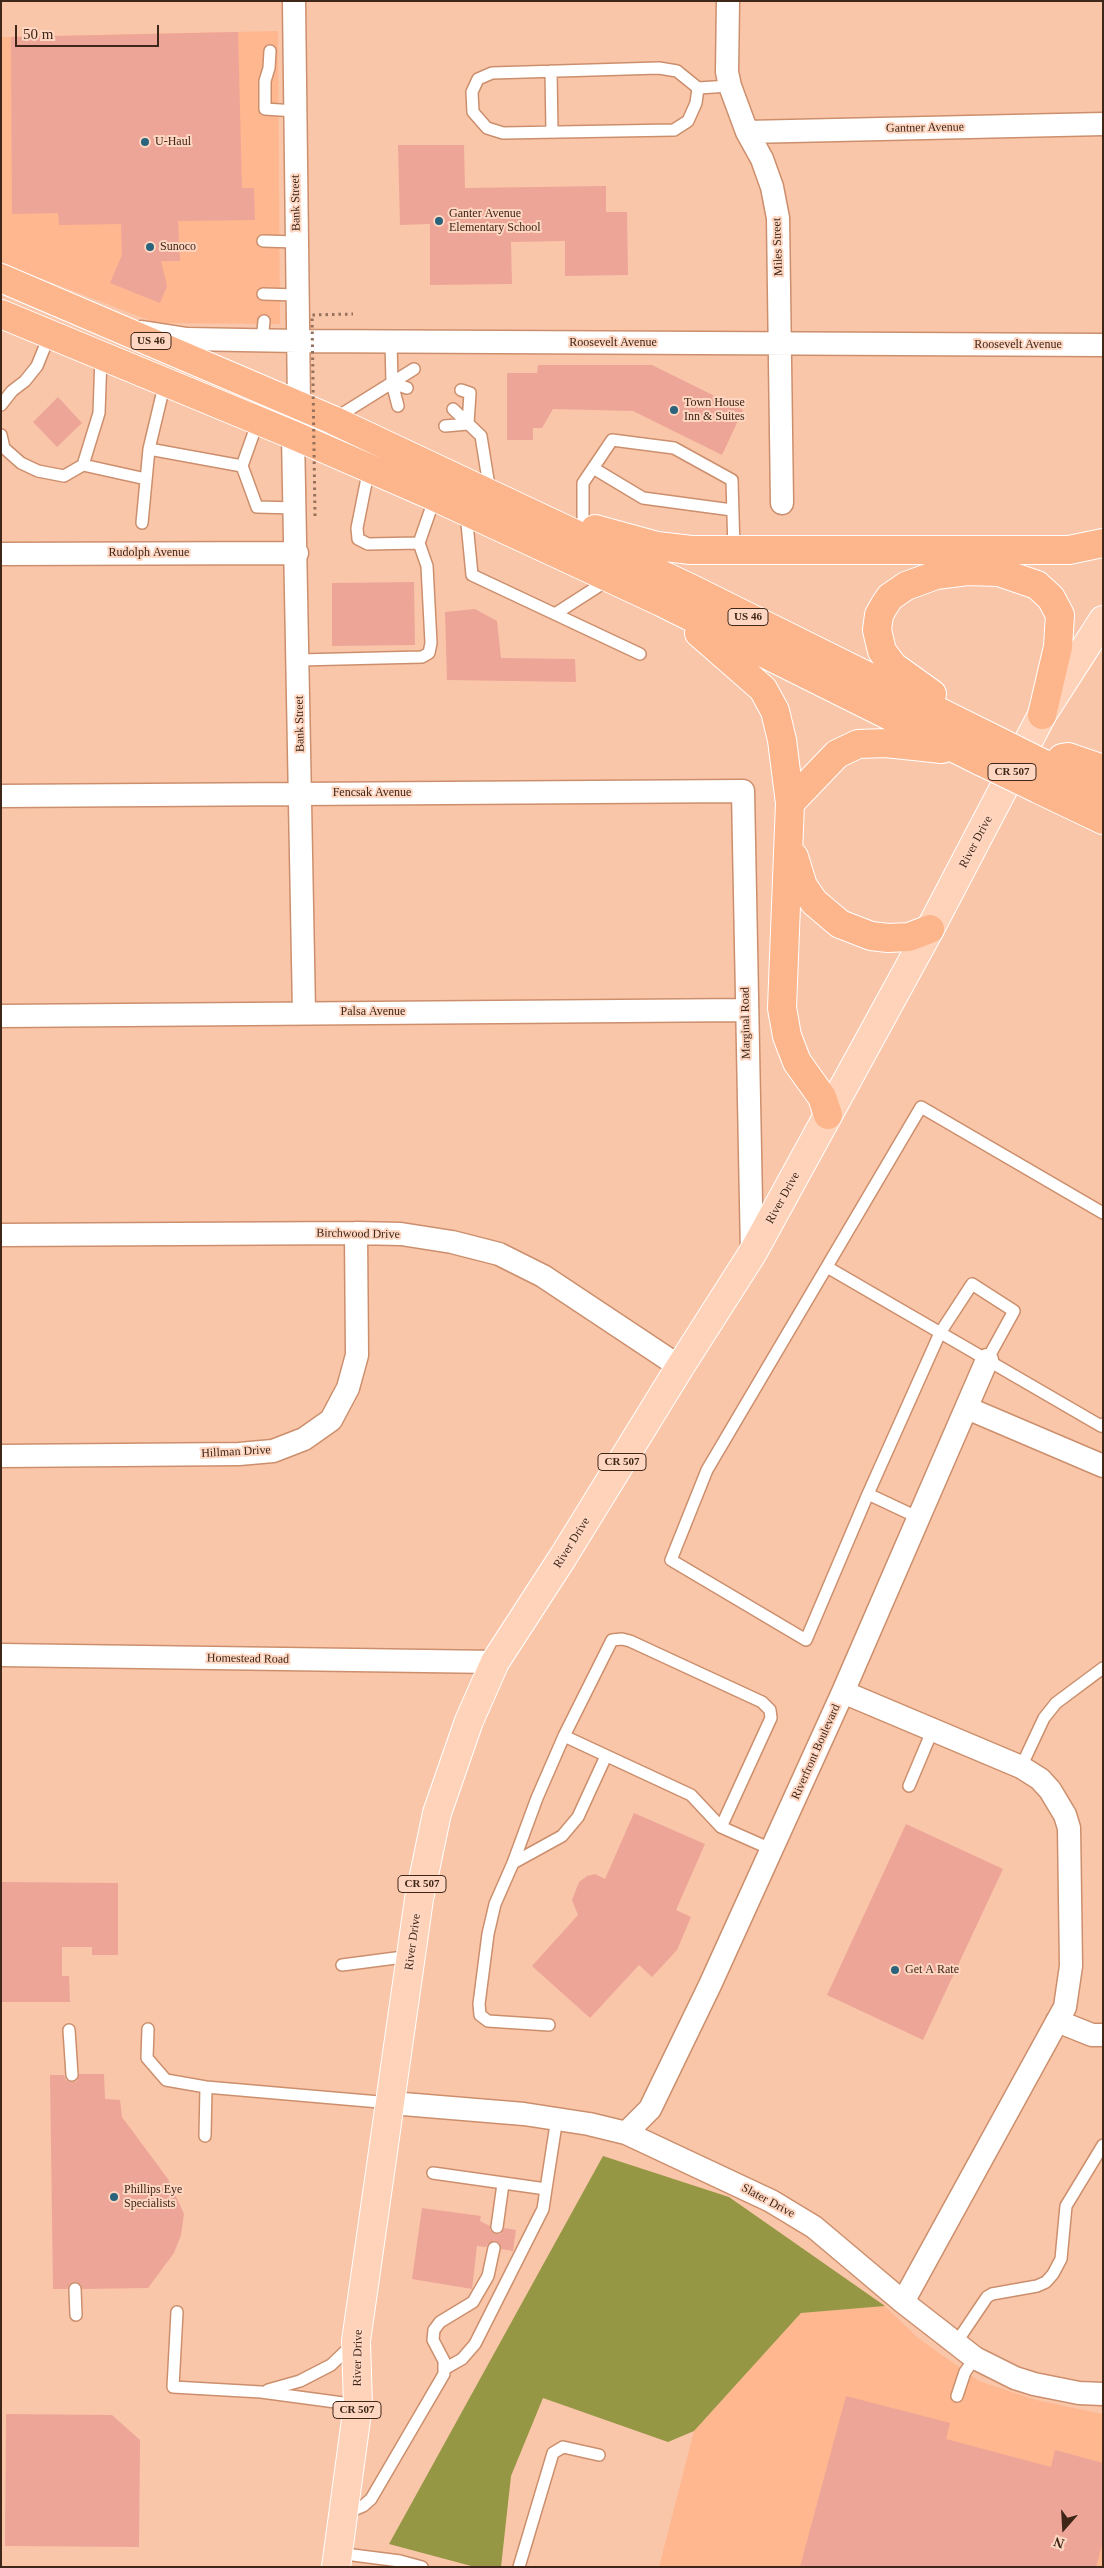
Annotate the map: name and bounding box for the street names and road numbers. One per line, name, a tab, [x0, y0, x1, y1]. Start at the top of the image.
street label: Gantner Avenue	[886, 120, 964, 136]
street label: Bank Street	[288, 175, 304, 231]
street label: Miles Street	[770, 218, 786, 276]
road number: US 46	[131, 332, 171, 350]
street label: Roosevelt Avenue	[569, 336, 657, 350]
street label: Roosevelt Avenue	[974, 338, 1062, 352]
street label: Rudolph Avenue	[109, 546, 189, 560]
road number: US 46	[728, 608, 768, 626]
street label: Bank Street	[292, 696, 308, 752]
road number: CR 507	[988, 764, 1036, 780]
street label: Fencsak Avenue	[333, 786, 411, 800]
street label: River Drive	[956, 813, 996, 871]
street label: Marginal Road	[738, 987, 754, 1059]
street label: Palsa Avenue	[341, 1005, 405, 1019]
street label: River Drive	[763, 1170, 803, 1226]
street label: Birchwood Drive	[316, 1226, 400, 1242]
street label: Hillman Drive	[201, 1443, 271, 1461]
road number: CR 507	[598, 1454, 646, 1470]
street label: River Drive	[551, 1515, 593, 1571]
street label: Homestead Road	[207, 1651, 289, 1667]
street label: Riverfront Boulevard	[788, 1702, 844, 1802]
road number: CR 507	[398, 1876, 446, 1892]
street label: River Drive	[402, 1913, 424, 1971]
street label: Slater Drive	[739, 2181, 797, 2221]
street label: River Drive	[350, 2329, 366, 2387]
road number: CR 507	[333, 2402, 381, 2418]

